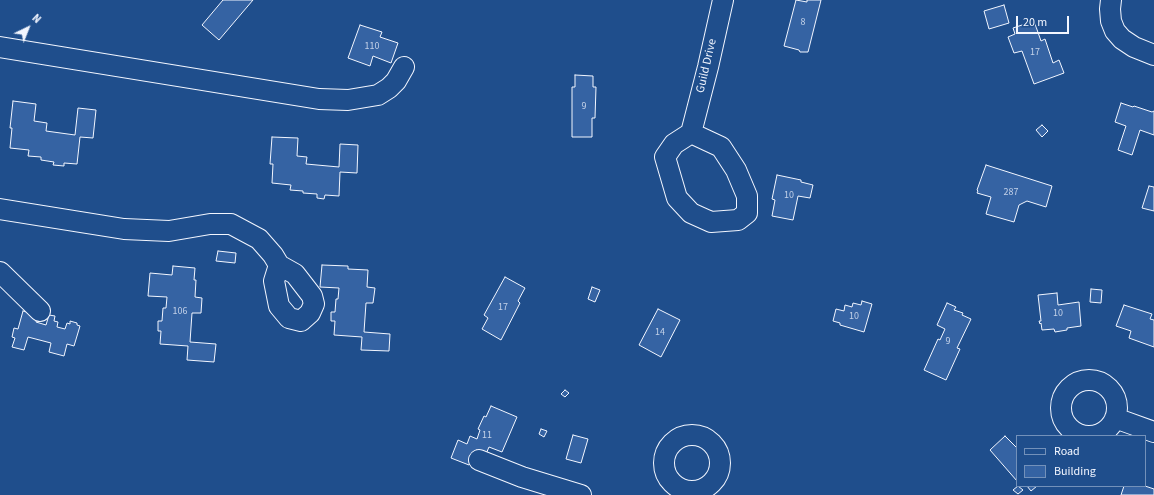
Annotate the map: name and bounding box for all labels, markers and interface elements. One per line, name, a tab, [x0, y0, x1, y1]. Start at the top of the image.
north arrow	[8, 8, 48, 48]
scale bar	[1018, 8, 1071, 34]
text: N	[29, 11, 44, 27]
text: 20 m	[1023, 14, 1047, 31]
house number: 8	[801, 17, 805, 29]
street label: Guild Drive	[694, 38, 720, 94]
house number: 110	[365, 41, 379, 53]
house number: 17	[1030, 47, 1040, 59]
house number: 9	[582, 101, 586, 113]
house number: 287	[1004, 187, 1018, 199]
house number: 10	[784, 190, 794, 202]
house number: 17	[498, 302, 508, 314]
house number: 106	[173, 306, 187, 318]
house number: 10	[1053, 308, 1063, 320]
house number: 10	[849, 311, 859, 323]
house number: 14	[655, 327, 665, 339]
house number: 9	[946, 336, 950, 348]
house number: 11	[482, 430, 492, 442]
legend	[1016, 435, 1146, 487]
text: Road	[1054, 443, 1080, 460]
text: Building	[1054, 463, 1096, 480]

